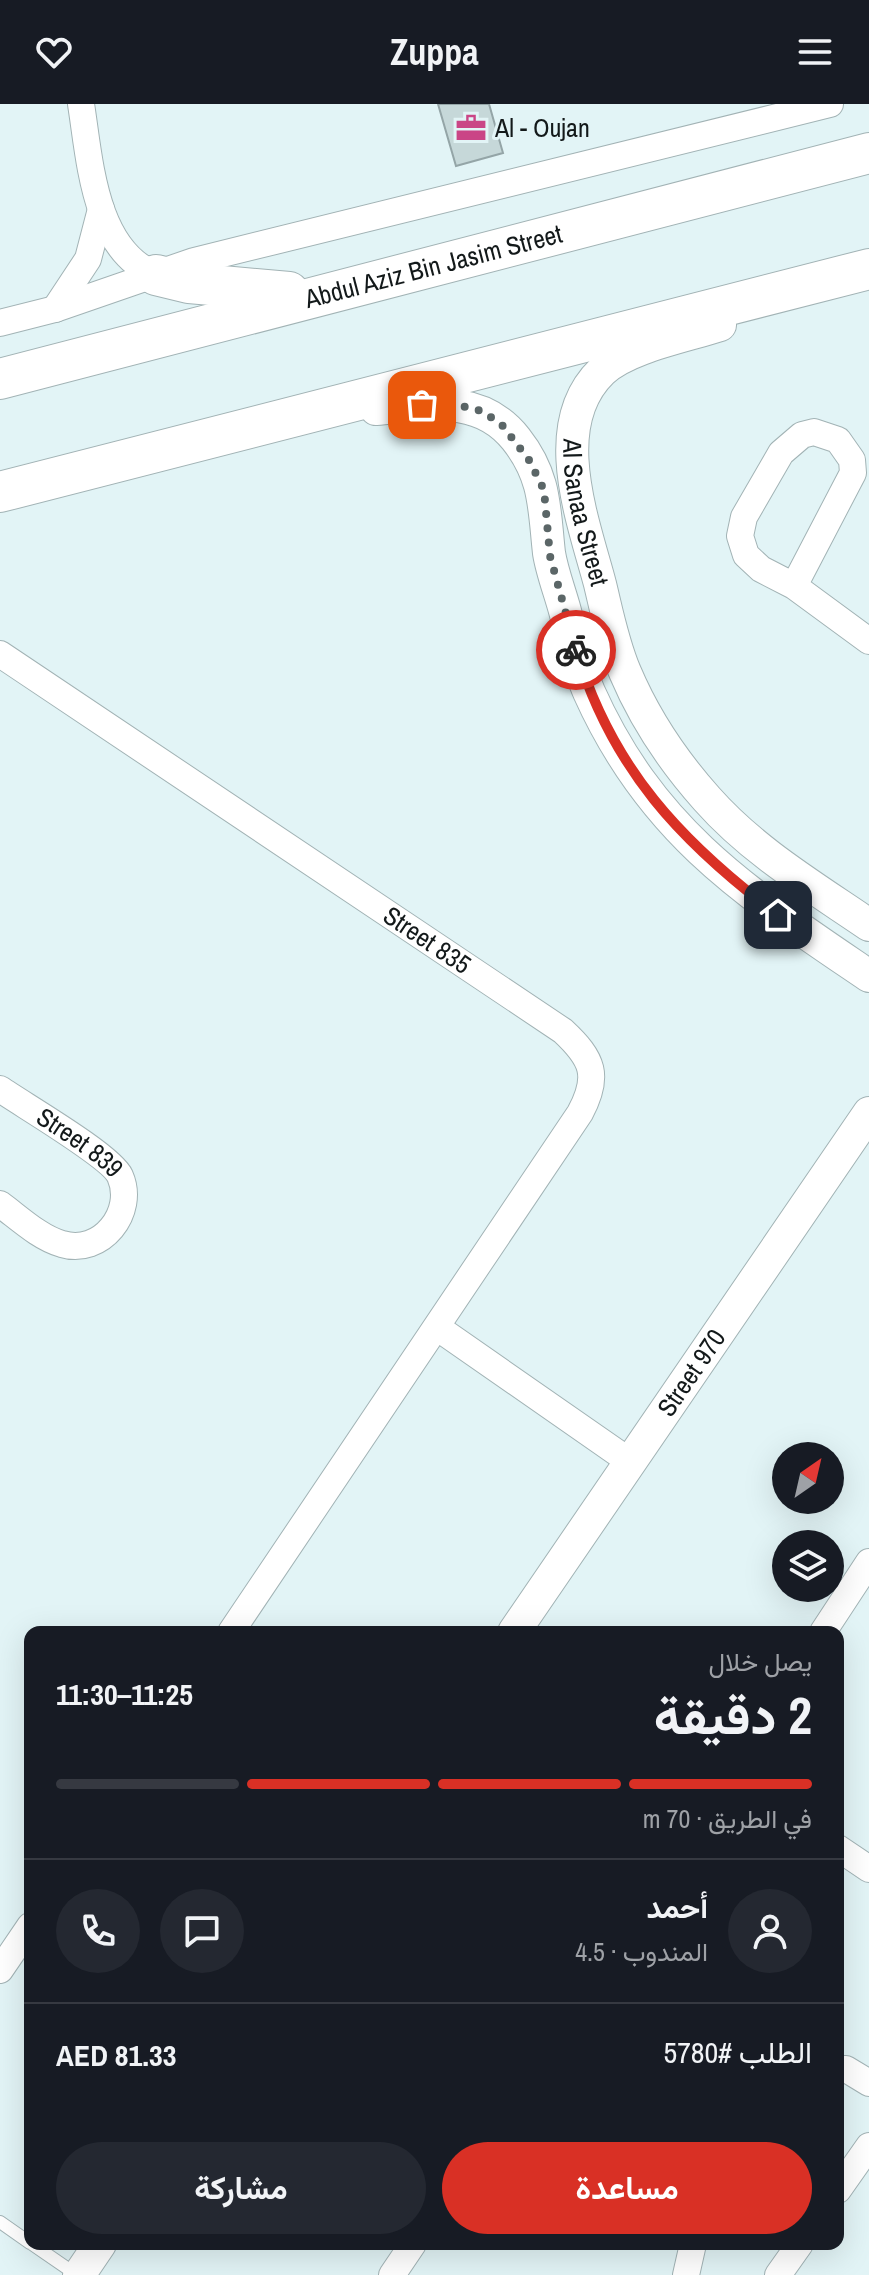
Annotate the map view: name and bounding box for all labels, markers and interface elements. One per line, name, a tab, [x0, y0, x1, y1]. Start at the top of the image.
text: Zuppa	[390, 28, 479, 76]
icon: heart	[32, 30, 76, 74]
icon: menu	[793, 30, 837, 74]
place label: Al - Oujan	[494, 110, 590, 145]
office icon: Al - Oujan	[454, 111, 488, 145]
street label: Abdul Aziz Bin Jasim Street	[300, 216, 566, 316]
pin	[388, 371, 456, 439]
icon: bag	[400, 383, 444, 427]
street label: Al Sanaa Street	[555, 437, 618, 590]
courier	[536, 610, 616, 690]
icon: bike	[554, 628, 598, 672]
pin	[744, 881, 812, 949]
icon: home	[756, 893, 800, 937]
street label: Street 835	[377, 898, 478, 982]
street label: Street 839	[30, 1099, 132, 1184]
street label: Street 970	[649, 1322, 733, 1423]
north arrow	[772, 1442, 844, 1514]
map controls	[772, 1442, 844, 1602]
button: layers	[772, 1530, 844, 1602]
text: يصل خلال	[708, 1644, 812, 1679]
text: 11:25–11:30	[56, 1674, 193, 1714]
text: 2 دقيقة	[654, 1680, 812, 1750]
text: في الطريق · 70 m	[643, 1801, 812, 1836]
text: أحمد	[646, 1887, 708, 1927]
button: phone	[56, 1889, 140, 1973]
button: chat	[160, 1889, 244, 1973]
button: person	[728, 1889, 812, 1973]
text: المندوب · 4.5	[575, 1934, 708, 1969]
text: الطلب #5780	[663, 2032, 812, 2072]
text: AED 81.33	[56, 2035, 176, 2075]
button: مشاركة	[56, 2142, 426, 2234]
button: مساعدة	[442, 2142, 812, 2234]

